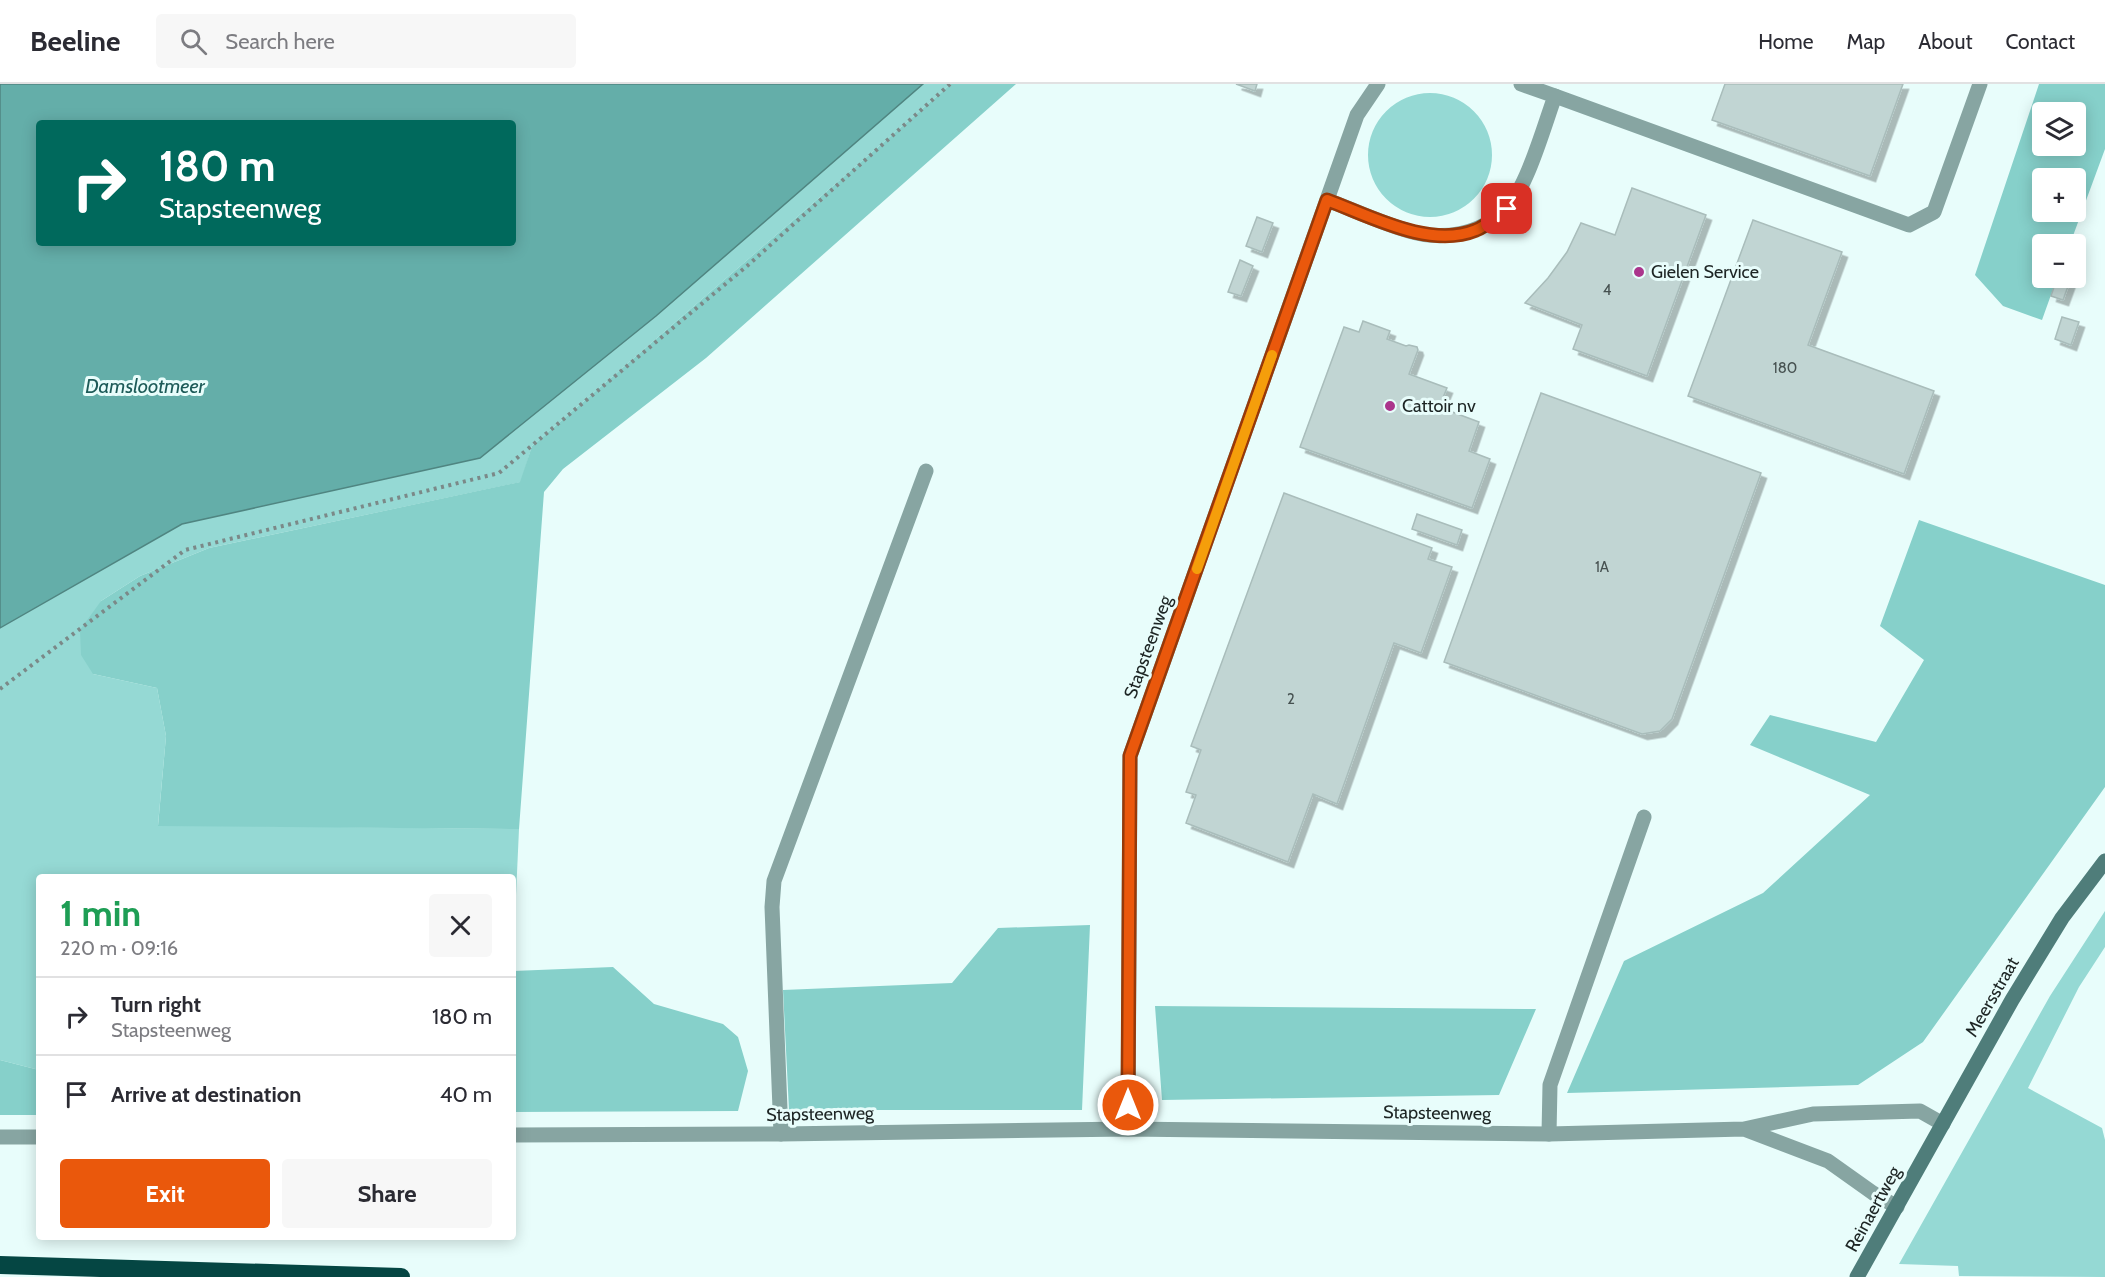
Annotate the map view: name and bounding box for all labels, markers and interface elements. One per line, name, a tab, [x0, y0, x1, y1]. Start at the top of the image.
search box	[156, 14, 576, 68]
text: Beeline	[30, 24, 120, 58]
icon: search	[177, 25, 210, 58]
text: Search here	[225, 28, 335, 55]
text: Home	[1758, 29, 1814, 54]
text: Map	[1847, 29, 1885, 54]
text: About	[1918, 29, 1972, 54]
text: Contact	[2005, 29, 2075, 54]
map controls	[2032, 102, 2086, 288]
button: layers	[2032, 102, 2086, 156]
text: 180 m	[159, 140, 275, 192]
icon: right	[60, 144, 138, 222]
button: +	[2032, 168, 2086, 222]
pin	[1481, 183, 1532, 234]
text: Stapsteenweg	[159, 192, 321, 225]
icon: arrive	[1490, 192, 1523, 225]
button: −	[2032, 234, 2086, 288]
place label: Gielen Service	[1651, 261, 1759, 283]
marker: Gielen Service	[1632, 265, 1646, 279]
house number: 4	[1603, 281, 1612, 299]
house number: 180	[1773, 359, 1797, 377]
water label: Damslootmeer	[85, 374, 206, 398]
place label: Cattoir nv	[1402, 395, 1476, 417]
marker: Cattoir nv	[1383, 399, 1397, 413]
house number: 1A	[1595, 558, 1610, 576]
street label: Stapsteenweg	[1119, 592, 1177, 701]
house number: 2	[1287, 690, 1295, 708]
text: 1 min	[60, 891, 141, 935]
button: close	[429, 894, 492, 957]
text: 220 m · 09:16	[60, 936, 178, 960]
street label: Meersstraat	[1960, 953, 2024, 1041]
text: Turn right	[111, 991, 201, 1018]
icon: right	[60, 1000, 93, 1033]
text: 180 m	[432, 1003, 492, 1030]
text: Stapsteenweg	[111, 1018, 231, 1042]
position arrow	[1096, 1073, 1160, 1137]
icon: arrive	[60, 1078, 93, 1111]
text: Arrive at destination	[111, 1081, 301, 1108]
text: 40 m	[440, 1081, 492, 1108]
street label: Stapsteenweg	[1383, 1101, 1492, 1125]
street label: Stapsteenweg	[766, 1102, 875, 1126]
button: Exit	[60, 1159, 270, 1228]
button: Share	[282, 1159, 492, 1228]
street label: Reinaertweg	[1841, 1161, 1906, 1256]

